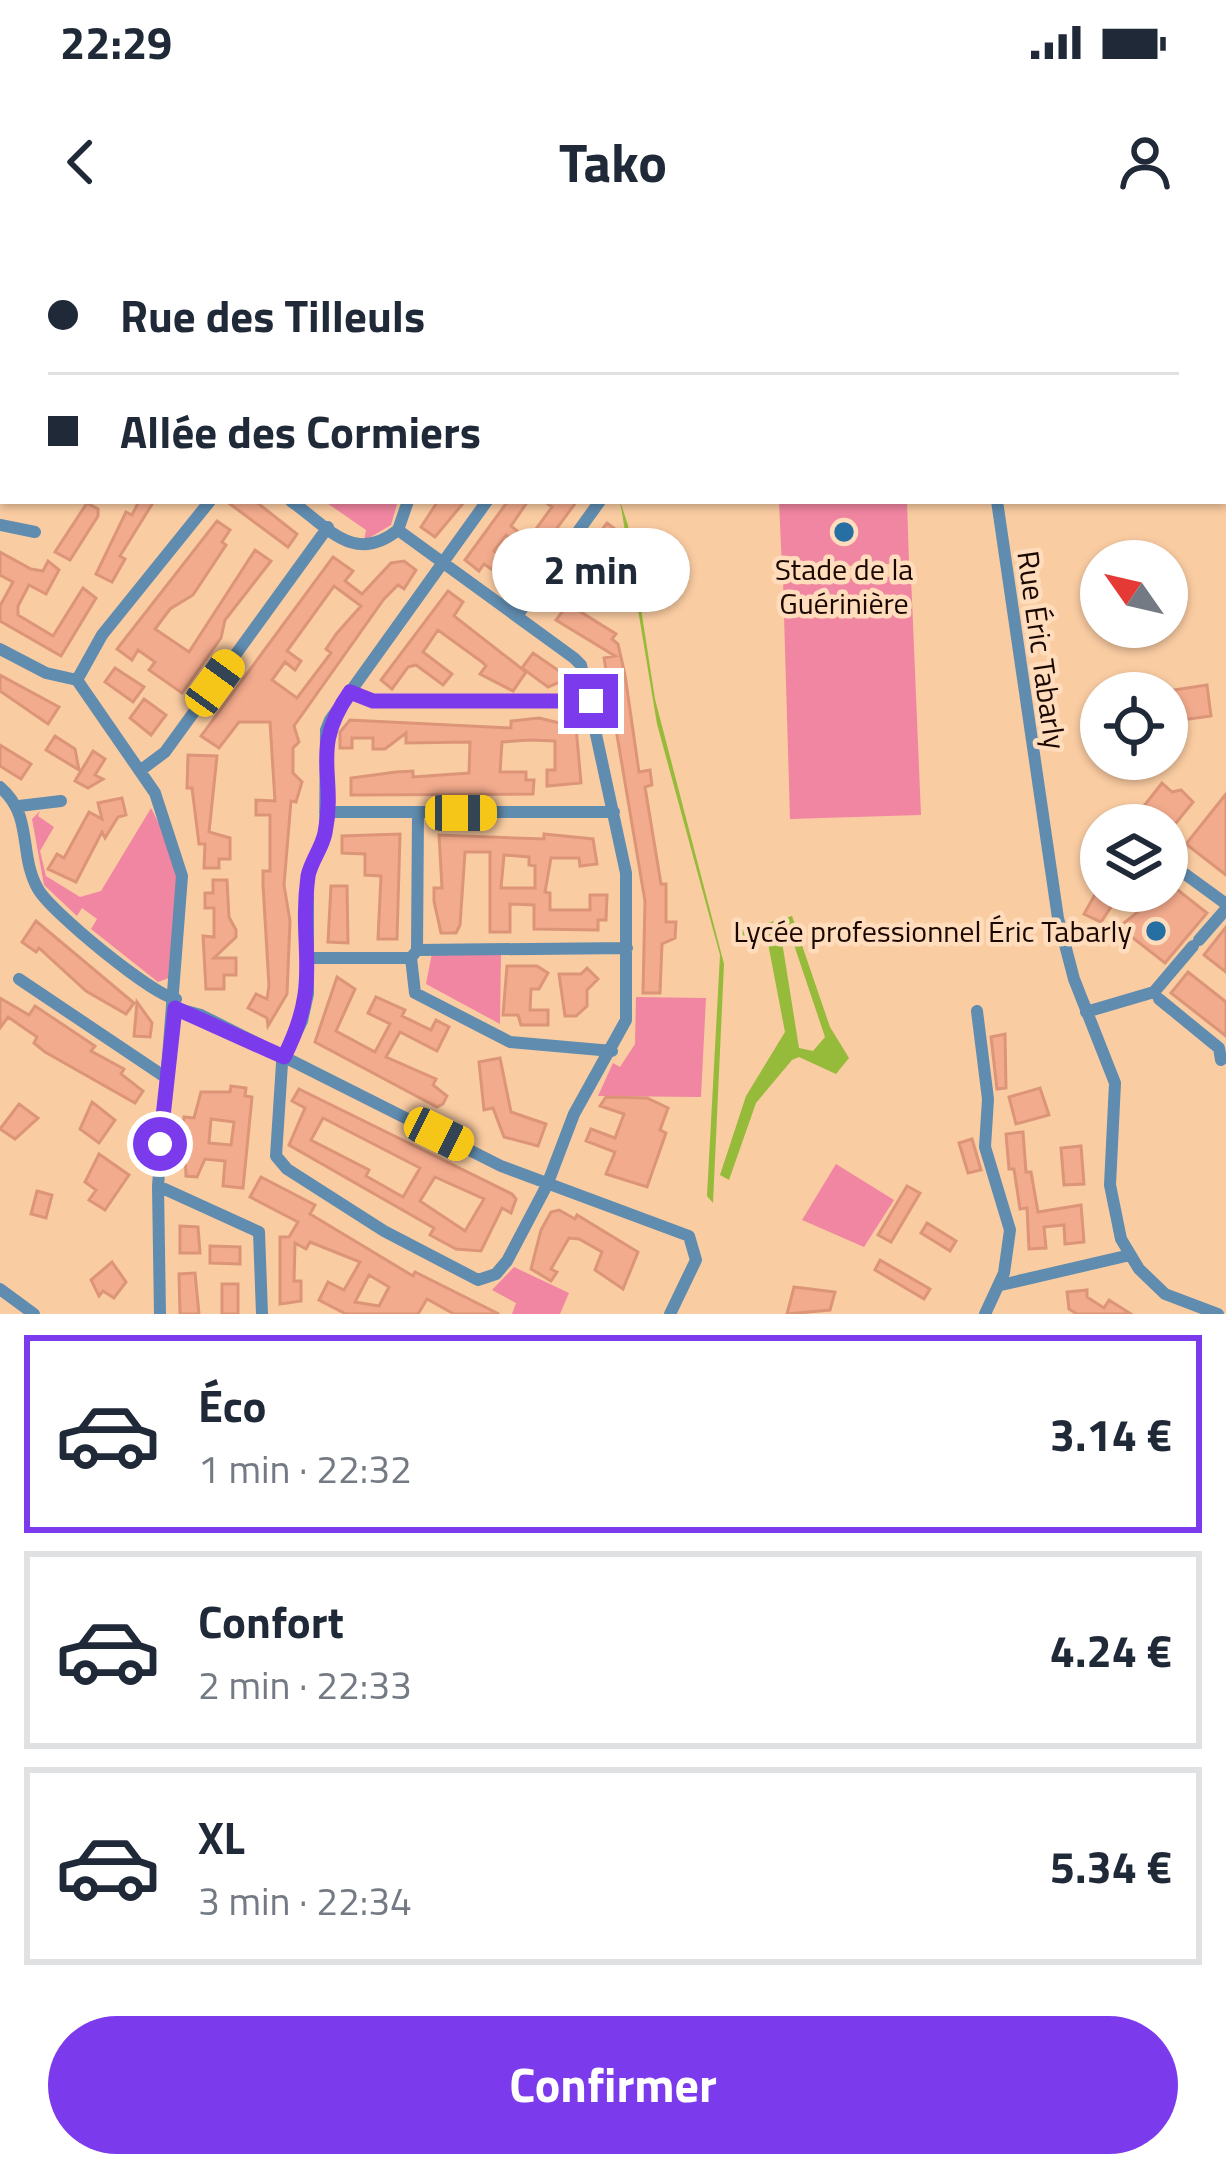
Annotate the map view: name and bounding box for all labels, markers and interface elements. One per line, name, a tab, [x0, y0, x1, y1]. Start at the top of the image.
text: 22:29	[60, 8, 172, 76]
text: Tako	[559, 121, 667, 203]
icon: back	[48, 129, 114, 195]
icon: person	[1112, 129, 1178, 195]
text: Rue des Tilleuls	[120, 281, 425, 349]
text: Allée des Cormiers	[120, 397, 481, 465]
marker: Stade de la Guérinière	[831, 519, 857, 545]
callout: 2 min	[492, 527, 690, 611]
text: 2 min	[544, 540, 638, 599]
north arrow	[1080, 540, 1188, 648]
map controls	[1080, 540, 1188, 912]
place label: Stade de la Guérinière	[775, 546, 913, 626]
street label: Rue Éric Tabarly	[1005, 548, 1079, 752]
car	[179, 643, 251, 723]
button: locate	[1080, 672, 1188, 780]
route end	[564, 674, 618, 728]
car	[425, 795, 497, 831]
button: layers	[1080, 804, 1188, 912]
place label: Lycée professionnel Éric Tabarly	[733, 908, 1132, 954]
marker: Lycée professionnel Éric Tabarly	[1143, 918, 1169, 944]
car	[399, 1102, 479, 1166]
route start	[133, 1117, 187, 1171]
text: Éco	[198, 1371, 267, 1439]
icon: car	[54, 1380, 162, 1488]
text: 3.14 €	[1050, 1400, 1172, 1468]
text: 1 min · 22:32	[198, 1439, 412, 1498]
text: Confort	[198, 1587, 344, 1655]
icon: car	[54, 1596, 162, 1704]
text: 4.24 €	[1050, 1616, 1172, 1684]
text: 2 min · 22:33	[198, 1655, 412, 1714]
text: XL	[198, 1803, 245, 1871]
icon: car	[54, 1812, 162, 1920]
text: 5.34 €	[1050, 1832, 1172, 1900]
text: 3 min · 22:34	[198, 1871, 412, 1930]
button: Confirmer	[48, 2016, 1178, 2154]

